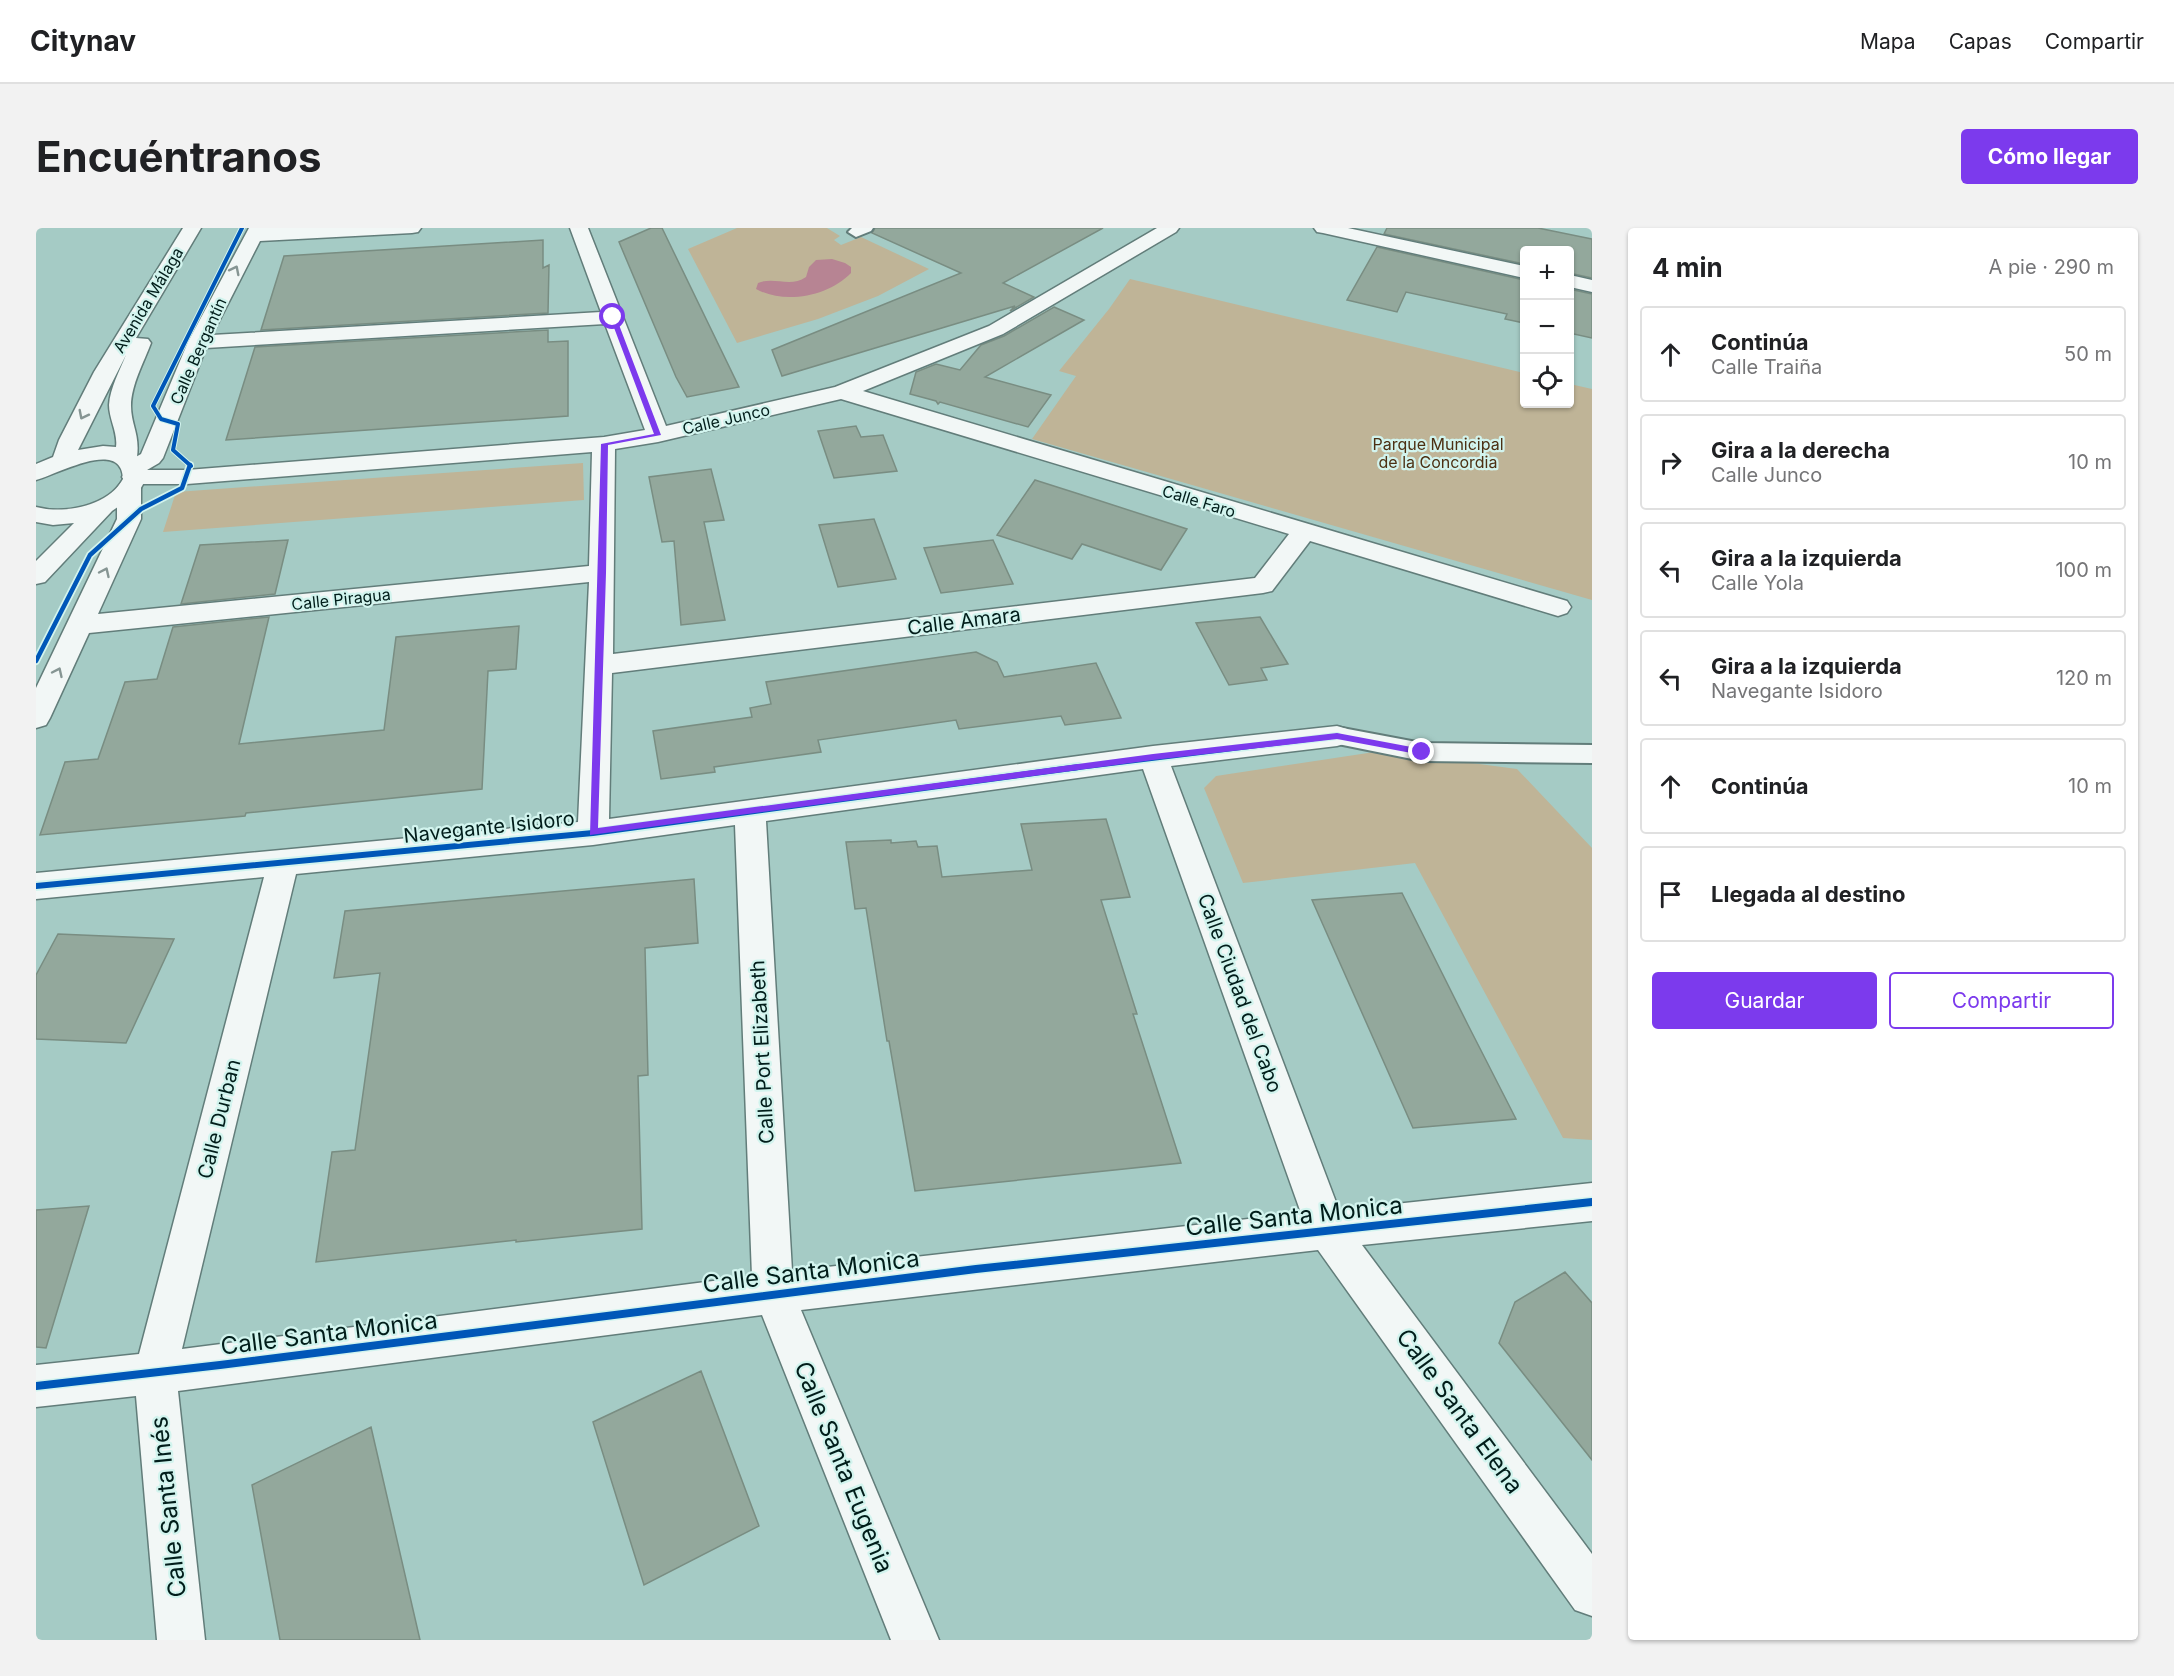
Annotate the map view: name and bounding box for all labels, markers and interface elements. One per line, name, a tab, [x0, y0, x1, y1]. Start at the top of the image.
text: Citynav	[30, 24, 136, 58]
text: Mapa	[1860, 29, 1916, 54]
text: Capas	[1949, 29, 2012, 54]
text: Compartir	[2045, 29, 2144, 54]
button: Cómo llegar	[1961, 129, 2138, 184]
text: Encuéntranos	[36, 131, 321, 182]
street label: Avenida Málaga	[109, 244, 187, 356]
map controls	[1520, 246, 1574, 408]
button: +	[1520, 246, 1574, 300]
text: 4 min	[1652, 252, 1723, 283]
text: A pie · 290 m	[1988, 255, 2114, 279]
one-way arrow	[228, 266, 239, 276]
street label: Calle Bergantín	[166, 295, 230, 407]
button: −	[1520, 300, 1574, 354]
route start	[599, 303, 625, 329]
text: Continúa	[1711, 329, 1809, 355]
icon: ahead	[1654, 338, 1687, 371]
text: 50 m	[2064, 342, 2112, 366]
button: locate	[1520, 354, 1574, 408]
text: Calle Traiña	[1711, 355, 1822, 379]
street label: Calle Junco	[680, 399, 772, 439]
one-way arrow	[79, 409, 90, 419]
park label: Parque Municipal de la Concordia	[1372, 434, 1504, 472]
text: Gira a la derecha	[1711, 437, 1890, 463]
icon: right	[1654, 446, 1687, 479]
text: 10 m	[2068, 450, 2112, 474]
text: Calle Junco	[1711, 463, 1822, 487]
street label: Calle Faro	[1160, 480, 1238, 522]
text: Gira a la izquierda	[1711, 545, 1902, 571]
icon: left	[1654, 554, 1687, 587]
text: 100 m	[2055, 558, 2112, 582]
one-way arrow	[97, 567, 109, 578]
text: Calle Yola	[1711, 571, 1804, 595]
street label: Calle Piragua	[290, 584, 392, 614]
street label: Calle Amara	[906, 602, 1022, 640]
text: Gira a la izquierda	[1711, 653, 1902, 679]
icon: left	[1654, 662, 1687, 695]
text: 120 m	[2056, 666, 2112, 690]
one-way arrow	[51, 667, 63, 678]
text: Navegante Isidoro	[1711, 679, 1883, 703]
route end	[1408, 738, 1434, 764]
icon: ahead	[1654, 770, 1687, 803]
text: Continúa	[1711, 773, 1809, 799]
text: 10 m	[2068, 774, 2112, 798]
street label: Navegante Isidoro	[402, 806, 576, 848]
icon: arrive	[1654, 878, 1687, 911]
text: Llegada al destino	[1711, 881, 1905, 907]
street label: Calle Ciudad del Cabo	[1193, 890, 1287, 1096]
street label: Calle Port Elizabeth	[745, 960, 779, 1144]
button: Guardar	[1652, 972, 1877, 1029]
button: Compartir	[1889, 972, 2114, 1029]
street label: Calle Durban	[193, 1057, 245, 1181]
street label: Calle Santa Monica	[1184, 1190, 1404, 1242]
street label: Calle Santa Monica	[701, 1243, 921, 1299]
street label: Calle Santa Monica	[219, 1305, 439, 1361]
street label: Calle Santa Elena	[1391, 1323, 1529, 1499]
street label: Calle Santa Eugenia	[788, 1357, 900, 1577]
street label: Calle Santa Inés	[144, 1415, 192, 1599]

